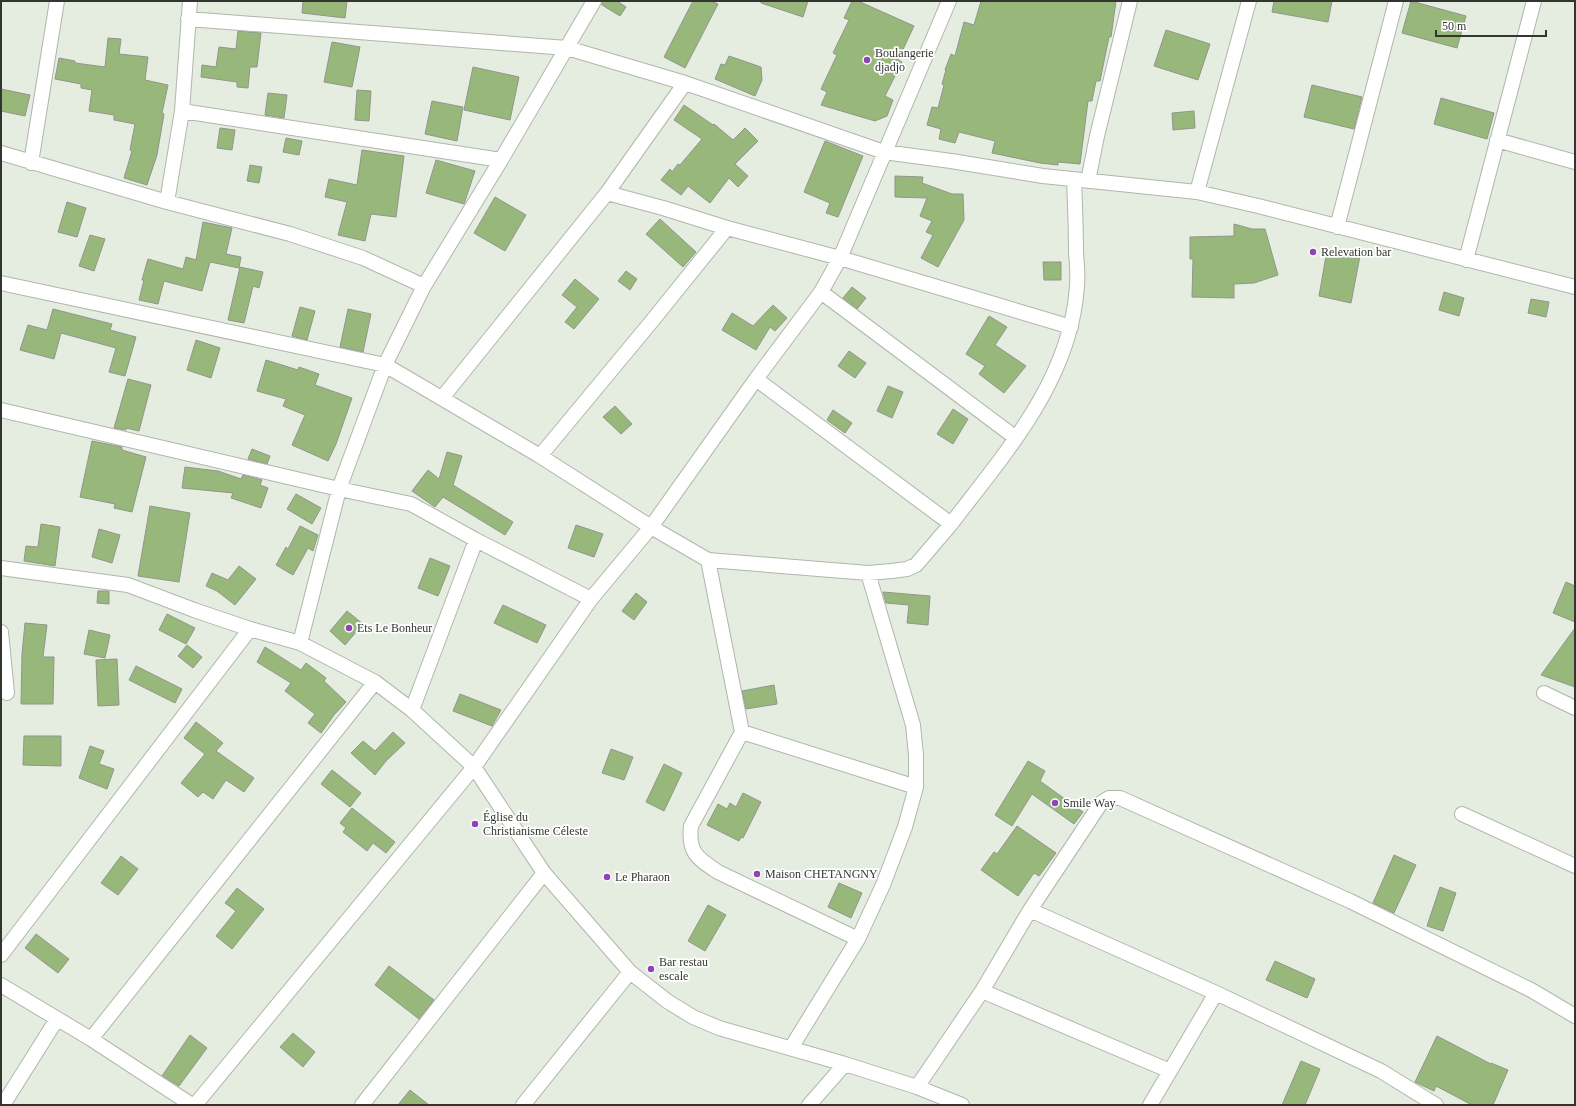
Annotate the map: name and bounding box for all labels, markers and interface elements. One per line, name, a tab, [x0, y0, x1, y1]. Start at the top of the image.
scale bar	[1436, 12, 1546, 38]
text: 50 m	[1442, 19, 1467, 33]
place label: Boulangerie djadjo	[875, 46, 934, 74]
marker: Boulangerie djadjo	[862, 55, 872, 65]
place label: Relevation bar	[1321, 245, 1391, 259]
marker: Relevation bar	[1308, 247, 1318, 257]
place label: Ets Le Bonheur	[357, 621, 432, 635]
marker: Ets Le Bonheur	[344, 623, 354, 633]
place label: Smile Way	[1063, 796, 1115, 810]
marker: Smile Way	[1050, 798, 1060, 808]
place label: Église du Christianisme Céleste	[483, 810, 588, 838]
marker: Église du Christianisme Céleste	[470, 819, 480, 829]
place label: Maison CHETANGNY	[765, 867, 878, 881]
marker: Maison CHETANGNY	[752, 869, 762, 879]
place label: Le Pharaon	[615, 870, 670, 884]
marker: Le Pharaon	[602, 872, 612, 882]
place label: Bar restau escale	[659, 955, 708, 983]
marker: Bar restau escale	[646, 964, 656, 974]

